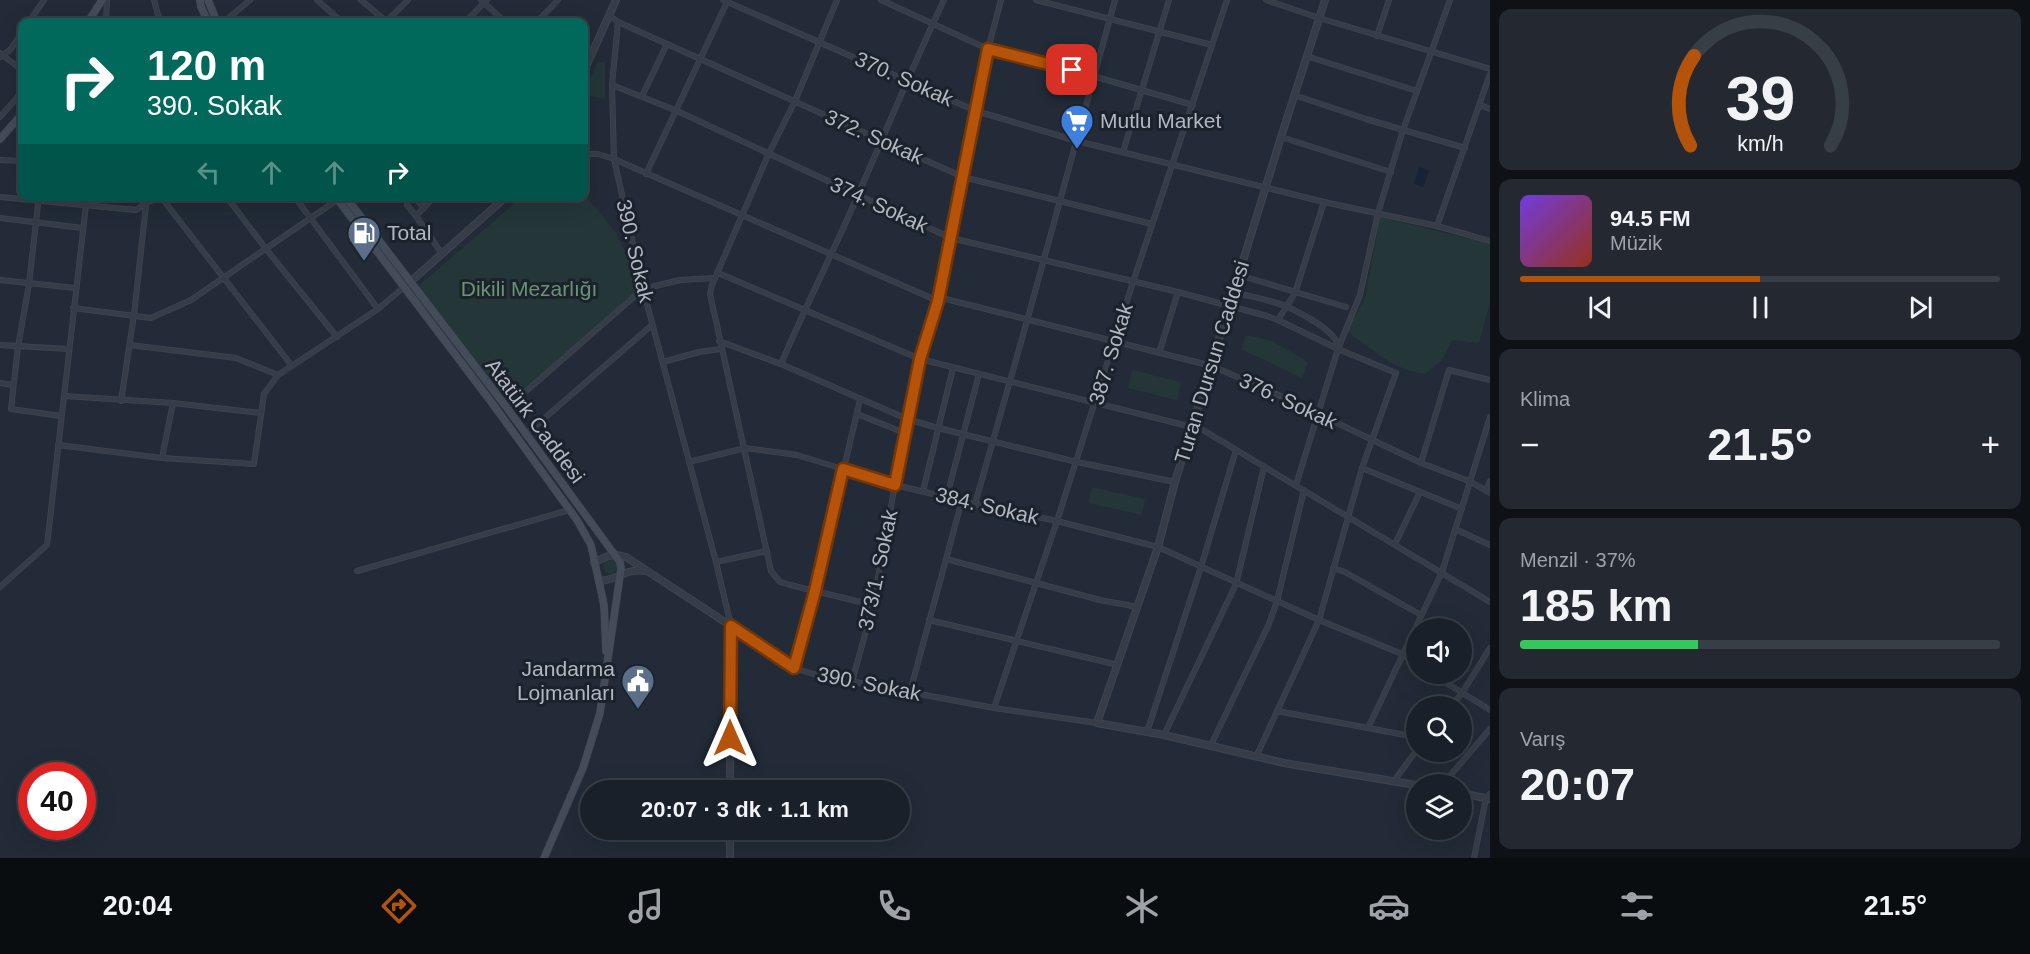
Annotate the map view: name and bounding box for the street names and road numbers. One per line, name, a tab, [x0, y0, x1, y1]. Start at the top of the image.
street label: 370. Sokak	[852, 47, 957, 111]
street label: 372. Sokak	[822, 105, 927, 169]
street label: 374. Sokak	[827, 172, 932, 237]
street label: 390. Sokak	[612, 197, 659, 305]
street label: Turan Dursun Caddesi	[1170, 258, 1253, 466]
street label: 387. Sokak	[1084, 300, 1137, 407]
street label: Atatürk Caddesi	[481, 354, 590, 487]
street label: 376. Sokak	[1236, 368, 1341, 433]
street label: 384. Sokak	[933, 482, 1041, 529]
street label: 373/1. Sokak	[854, 507, 902, 632]
street label: 390. Sokak	[815, 662, 923, 705]

